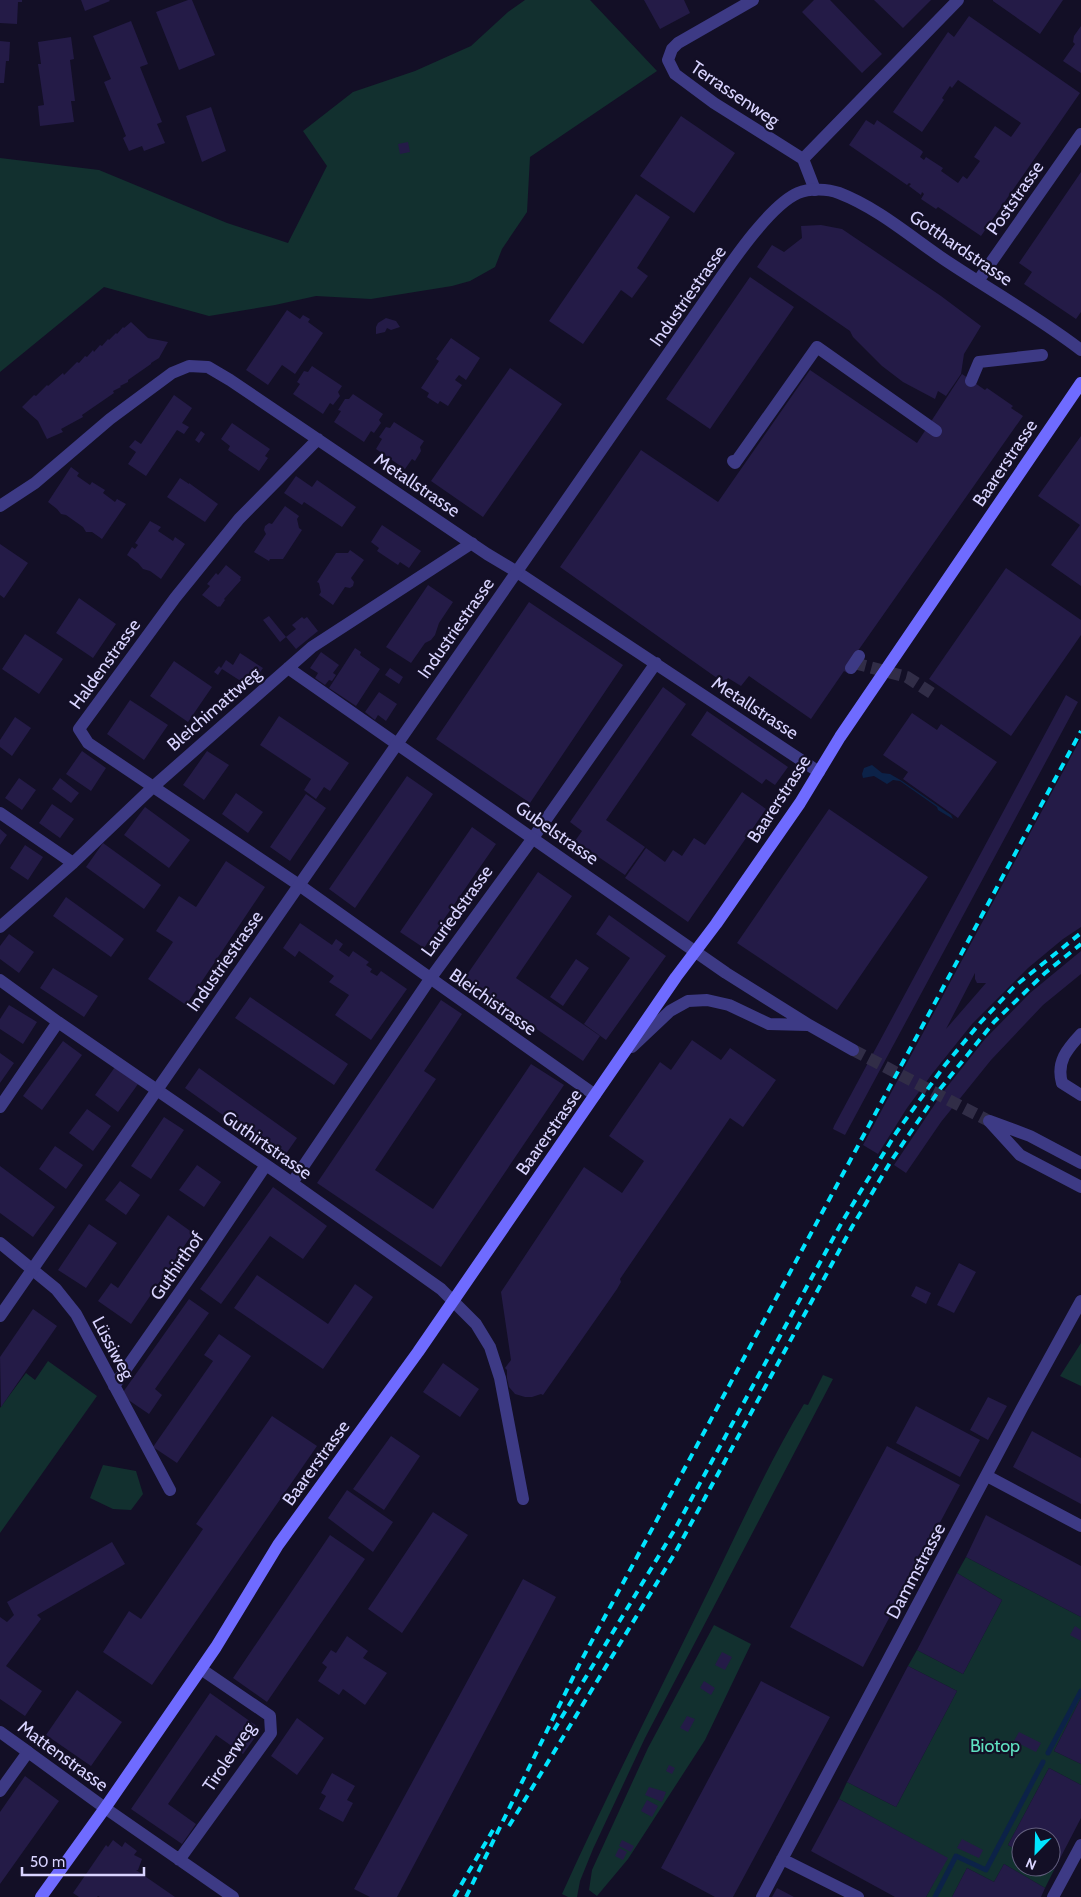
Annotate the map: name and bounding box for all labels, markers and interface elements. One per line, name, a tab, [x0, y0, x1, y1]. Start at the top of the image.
street label: Terrassenweg	[686, 56, 784, 132]
street label: Poststrasse	[982, 157, 1048, 239]
street label: Gotthardstrasse	[905, 205, 1017, 291]
street label: Industriestrasse	[645, 241, 731, 351]
street label: Baarerstrasse	[968, 415, 1042, 511]
street label: Metallstrasse	[370, 448, 464, 522]
street label: Industriestrasse	[413, 573, 499, 683]
street label: Haldenstrasse	[65, 614, 145, 714]
street label: Bleichimattweg	[163, 662, 266, 756]
street label: Metallstrasse	[708, 672, 802, 744]
street label: Baarerstrasse	[742, 751, 816, 847]
street label: Gubelstrasse	[511, 796, 603, 870]
street label: Lauriedstrasse	[416, 861, 498, 961]
street label: Industriestrasse	[182, 906, 268, 1016]
street label: Bleichistrasse	[445, 964, 541, 1040]
street label: Baarerstrasse	[511, 1085, 587, 1179]
street label: Guthirtstrasse	[218, 1106, 316, 1184]
street label: Guthirthof	[146, 1228, 208, 1304]
street label: Lüssiweg	[87, 1313, 139, 1384]
street label: Baarerstrasse	[278, 1416, 354, 1510]
street label: Dammstrasse	[882, 1519, 950, 1623]
street label: Mattenstrasse	[14, 1716, 112, 1796]
street label: Tirolerweg	[198, 1717, 261, 1796]
park label: Biotop	[970, 1735, 1020, 1757]
north arrow	[1011, 1827, 1061, 1877]
scale bar	[22, 1844, 145, 1876]
text: 50 m	[30, 1853, 65, 1871]
text: N	[1023, 1854, 1039, 1874]

